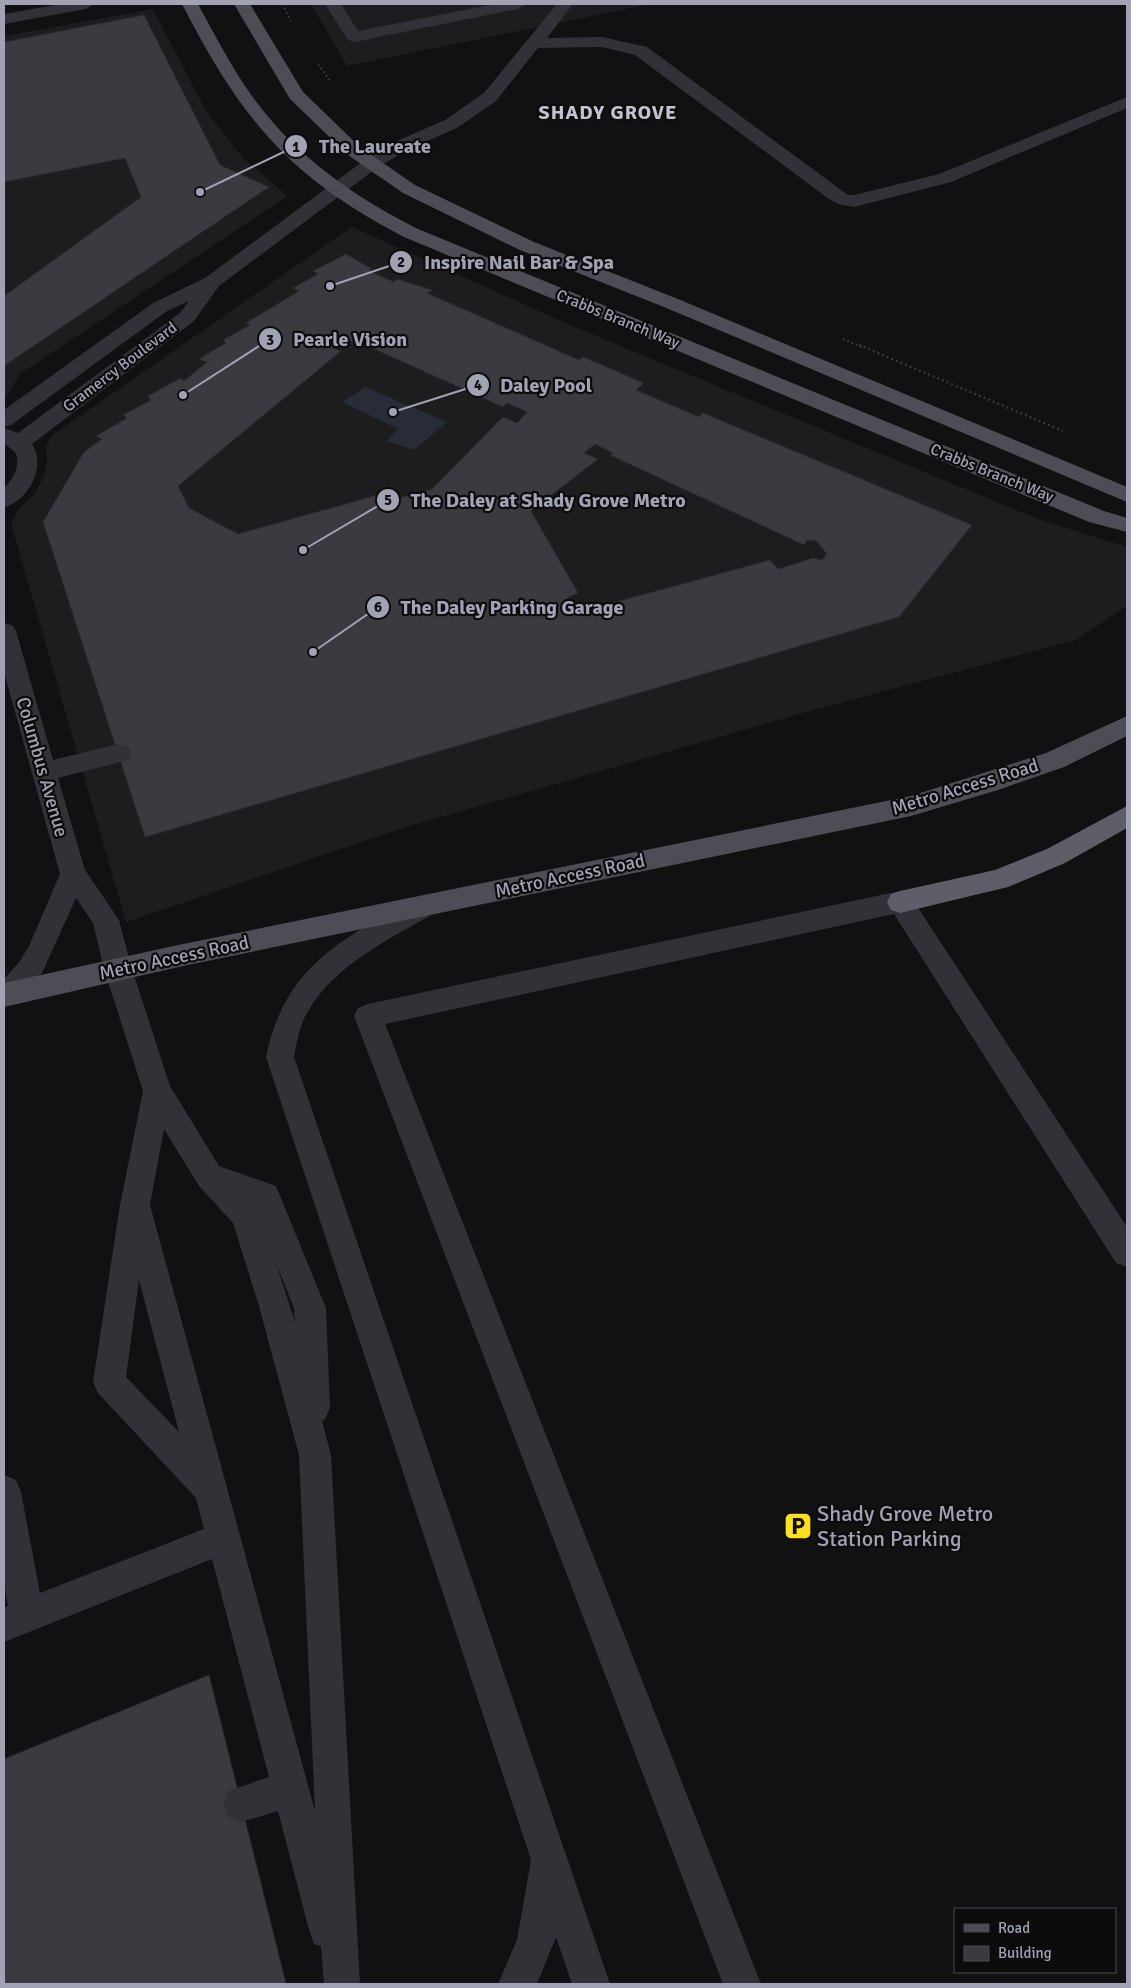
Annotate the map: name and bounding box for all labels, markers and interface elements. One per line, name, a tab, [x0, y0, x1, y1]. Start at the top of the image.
district label: SHADY GROVE	[539, 100, 677, 125]
callout: The Laureate	[284, 129, 441, 164]
text: The Laureate	[319, 134, 431, 159]
text: 1	[292, 138, 300, 156]
callout: Inspire Nail Bar & Spa	[389, 244, 624, 279]
text: Inspire Nail Bar & Spa	[424, 250, 614, 275]
text: 2	[397, 253, 405, 271]
street label: Crabbs Branch Way	[553, 285, 683, 353]
street label: Gramercy Boulevard	[59, 318, 181, 416]
callout: Pearle Vision	[258, 322, 417, 357]
text: Pearle Vision	[293, 327, 407, 352]
text: 3	[266, 331, 274, 349]
callout: Daley Pool	[465, 367, 602, 402]
text: Daley Pool	[500, 373, 592, 398]
text: 4	[474, 376, 482, 394]
street label: Crabbs Branch Way	[927, 439, 1057, 507]
callout: The Daley at Shady Grove Metro	[375, 482, 695, 517]
text: The Daley at Shady Grove Metro	[410, 488, 686, 513]
text: 5	[384, 491, 392, 509]
callout: The Daley Parking Garage	[366, 589, 633, 624]
text: The Daley Parking Garage	[401, 595, 623, 620]
text: 6	[374, 598, 382, 616]
street label: Columbus Avenue	[11, 694, 73, 840]
street label: Metro Access Road	[889, 753, 1041, 821]
street label: Metro Access Road	[493, 848, 647, 904]
street label: Metro Access Road	[97, 930, 251, 986]
place label: Shady Grove Metro Station Parking	[817, 1500, 993, 1552]
parking icon: Shady Grove Metro Station Parking	[783, 1511, 813, 1541]
legend	[954, 1908, 1116, 1973]
text: Road	[998, 1919, 1030, 1937]
text: Building	[998, 1944, 1052, 1962]

